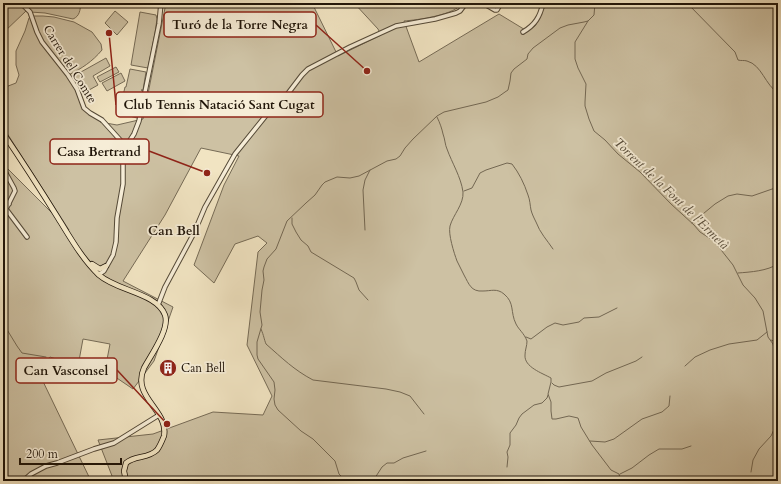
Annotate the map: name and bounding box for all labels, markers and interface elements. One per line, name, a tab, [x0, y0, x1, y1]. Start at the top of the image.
callout: Turó de la Torre Negra	[164, 12, 316, 37]
text: Turó de la Torre Negra	[172, 16, 309, 34]
street label: Carrer del Comte	[40, 22, 100, 106]
callout: Club Tennis Natació Sant Cugat	[116, 92, 323, 117]
text: Club Tennis Natació Sant Cugat	[123, 96, 315, 114]
water label: Torrent de la Font de l'Ermetà	[610, 134, 733, 254]
callout: Casa Bertrand	[50, 139, 149, 164]
text: Casa Bertrand	[57, 143, 142, 161]
district label: Can Bell	[148, 222, 200, 240]
callout: Can Vasconsel	[16, 358, 117, 383]
building icon: Can Bell	[158, 358, 178, 378]
place label: Can Bell	[181, 360, 225, 376]
text: Can Vasconsel	[24, 362, 109, 380]
scale bar	[20, 440, 121, 466]
text: 200 m	[26, 446, 59, 462]

